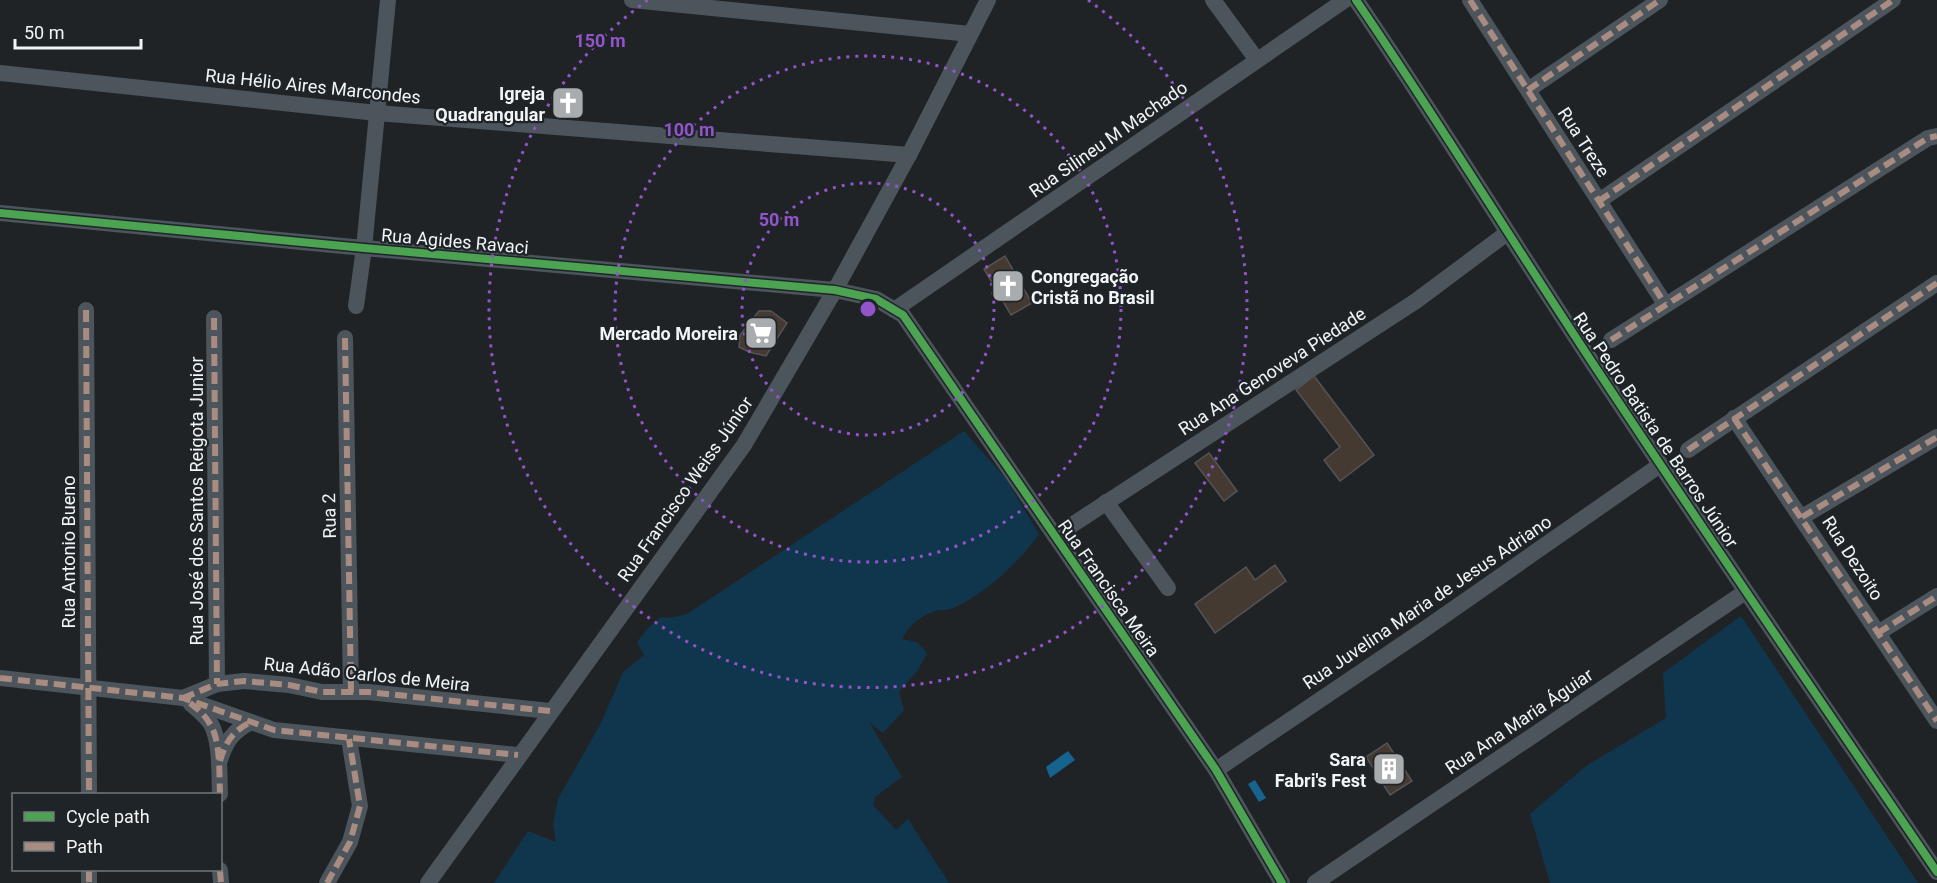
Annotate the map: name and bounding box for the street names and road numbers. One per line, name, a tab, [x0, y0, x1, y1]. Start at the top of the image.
street label: Rua Hélio Aires Marcondes	[204, 64, 422, 108]
street label: Rua Silineu M Machado	[1025, 76, 1191, 202]
street label: Rua Treze	[1554, 103, 1614, 181]
street label: Rua Agides Ravaci	[380, 224, 530, 258]
street label: Rua Ana Genoveva Piedade	[1174, 303, 1370, 439]
street label: Rua Pedro Batista de Barros Júnior	[1569, 308, 1743, 552]
street label: Rua José dos Santos Reigota Junior	[186, 356, 207, 646]
street label: Rua Francisco Weiss Júnior	[613, 392, 757, 586]
street label: Rua Antonio Bueno	[58, 476, 79, 628]
street label: Rua 2	[318, 493, 340, 539]
street label: Rua Juvelina Maria de Jesus Adriano	[1299, 511, 1555, 693]
street label: Rua Dezoito	[1818, 512, 1888, 604]
street label: Rua Francisca Meira	[1054, 515, 1164, 661]
street label: Rua Adão Carlos de Meira	[263, 653, 471, 695]
street label: Rua Ana Maria Águiar	[1441, 664, 1597, 778]

